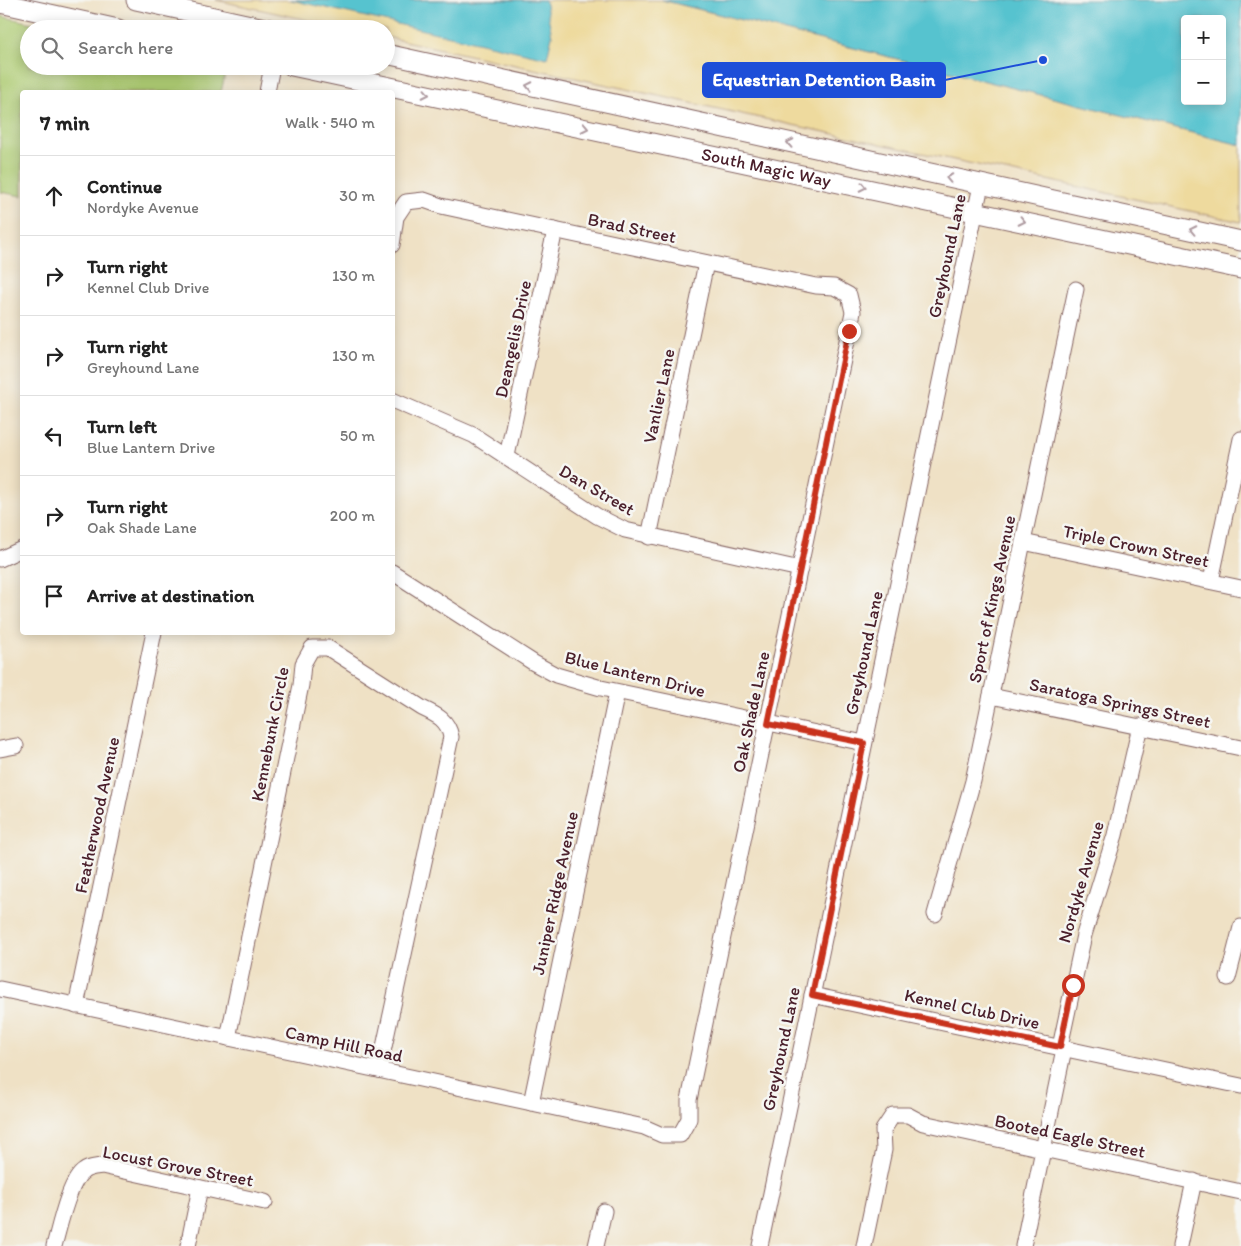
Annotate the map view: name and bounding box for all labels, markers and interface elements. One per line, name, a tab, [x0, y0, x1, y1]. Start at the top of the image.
map controls	[1181, 15, 1226, 105]
button: +	[1181, 15, 1226, 60]
search box	[20, 20, 395, 75]
icon: search	[38, 34, 66, 62]
text: Search here	[78, 36, 173, 59]
button: −	[1181, 60, 1226, 105]
callout: Equestrian Detention Basin	[703, 63, 945, 97]
text: Equestrian Detention Basin	[713, 68, 936, 91]
one-way arrow	[524, 81, 533, 92]
one-way arrow	[421, 89, 430, 99]
text: 7 min	[40, 110, 89, 135]
text: Walk · 540 m	[285, 113, 375, 132]
one-way arrow	[580, 122, 589, 133]
one-way arrow	[786, 138, 795, 149]
street label: South Magic Way	[699, 143, 834, 192]
one-way arrow	[945, 173, 953, 183]
text: Continue	[87, 175, 162, 198]
icon: ahead	[40, 182, 68, 210]
one-way arrow	[859, 182, 868, 192]
text: 30 m	[339, 186, 375, 205]
street label: Greyhound Lane	[923, 192, 971, 320]
text: Nordyke Avenue	[87, 198, 199, 217]
street label: Brad Street	[586, 208, 678, 248]
one-way arrow	[1018, 216, 1027, 226]
one-way arrow	[1189, 226, 1198, 236]
text: Turn right	[87, 255, 168, 278]
icon: right	[40, 262, 68, 290]
text: 130 m	[332, 266, 375, 285]
text: Kennel Club Drive	[87, 278, 209, 297]
street label: Deangelis Drive	[490, 278, 536, 400]
route end	[838, 320, 861, 343]
text: Turn right	[87, 335, 168, 358]
icon: right	[40, 342, 68, 370]
text: 130 m	[332, 346, 375, 365]
street label: Vanlier Lane	[638, 347, 680, 445]
text: Greyhound Lane	[87, 358, 199, 377]
text: Turn left	[87, 415, 157, 438]
icon: left	[40, 422, 68, 450]
text: 50 m	[340, 426, 375, 445]
text: Blue Lantern Drive	[87, 438, 215, 457]
street label: Dan Street	[555, 460, 639, 521]
text: Turn right	[87, 495, 168, 518]
icon: right	[40, 502, 68, 530]
text: 200 m	[330, 506, 375, 525]
street label: Sport of Kings Avenue	[964, 513, 1020, 685]
text: Oak Shade Lane	[87, 518, 197, 537]
street label: Triple Crown Street	[1061, 520, 1211, 572]
icon: arrive	[40, 582, 68, 610]
text: Arrive at destination	[87, 584, 254, 607]
street label: Greyhound Lane	[840, 589, 888, 717]
street label: Blue Lantern Drive	[562, 646, 708, 702]
street label: Oak Shade Lane	[727, 649, 775, 775]
street label: Kennebunk Circle	[246, 665, 294, 803]
street label: Saratoga Springs Street	[1027, 673, 1213, 733]
street label: Featherwood Avenue	[70, 735, 124, 895]
street label: Juniper Ridge Avenue	[527, 809, 583, 977]
street label: Nordyke Avenue	[1053, 818, 1109, 946]
route start	[1062, 974, 1085, 997]
street label: Kennel Club Drive	[902, 984, 1042, 1034]
street label: Greyhound Lane	[757, 985, 805, 1113]
street label: Camp Hill Road	[283, 1021, 405, 1067]
street label: Booted Eagle Street	[993, 1109, 1148, 1163]
street label: Locust Grove Street	[101, 1141, 255, 1191]

